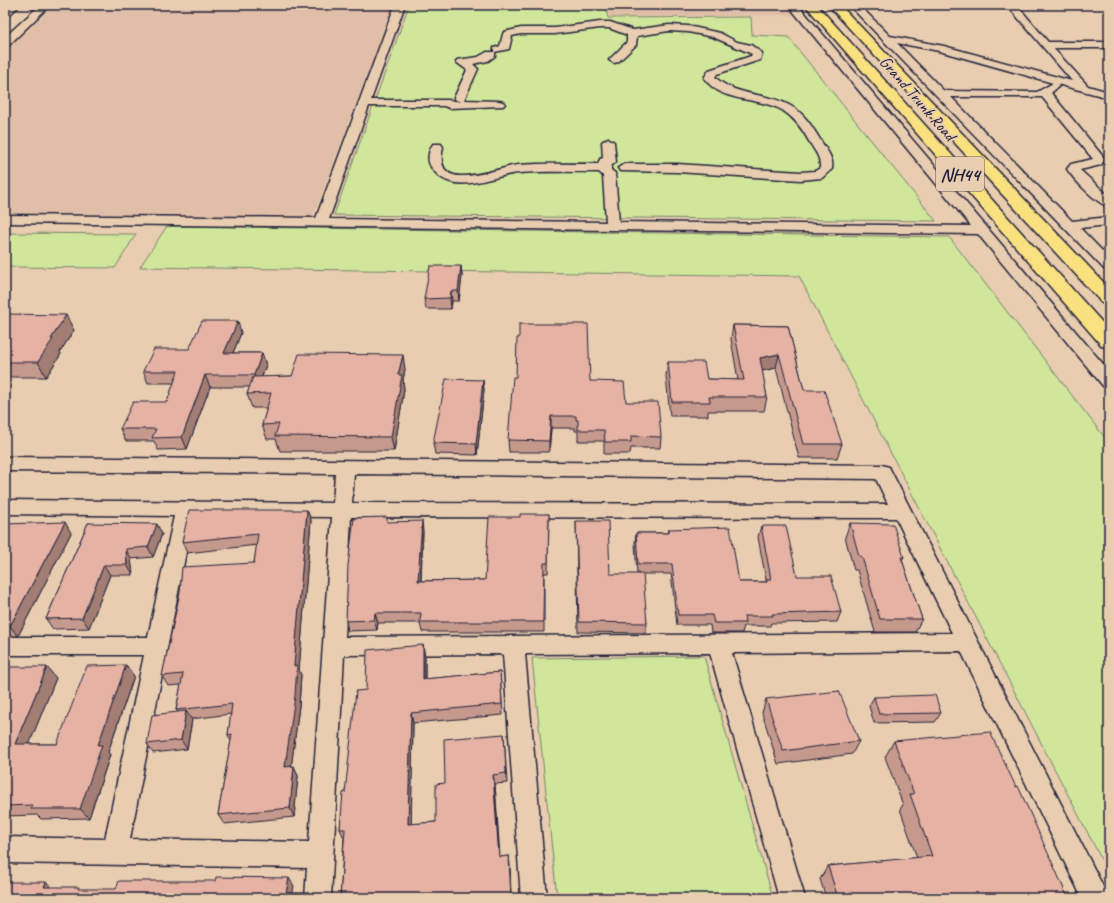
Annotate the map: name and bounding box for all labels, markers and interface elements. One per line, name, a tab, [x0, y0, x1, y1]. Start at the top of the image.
street label: Grand Trunk Road	[875, 51, 962, 147]
road number: NH44	[936, 157, 984, 191]

